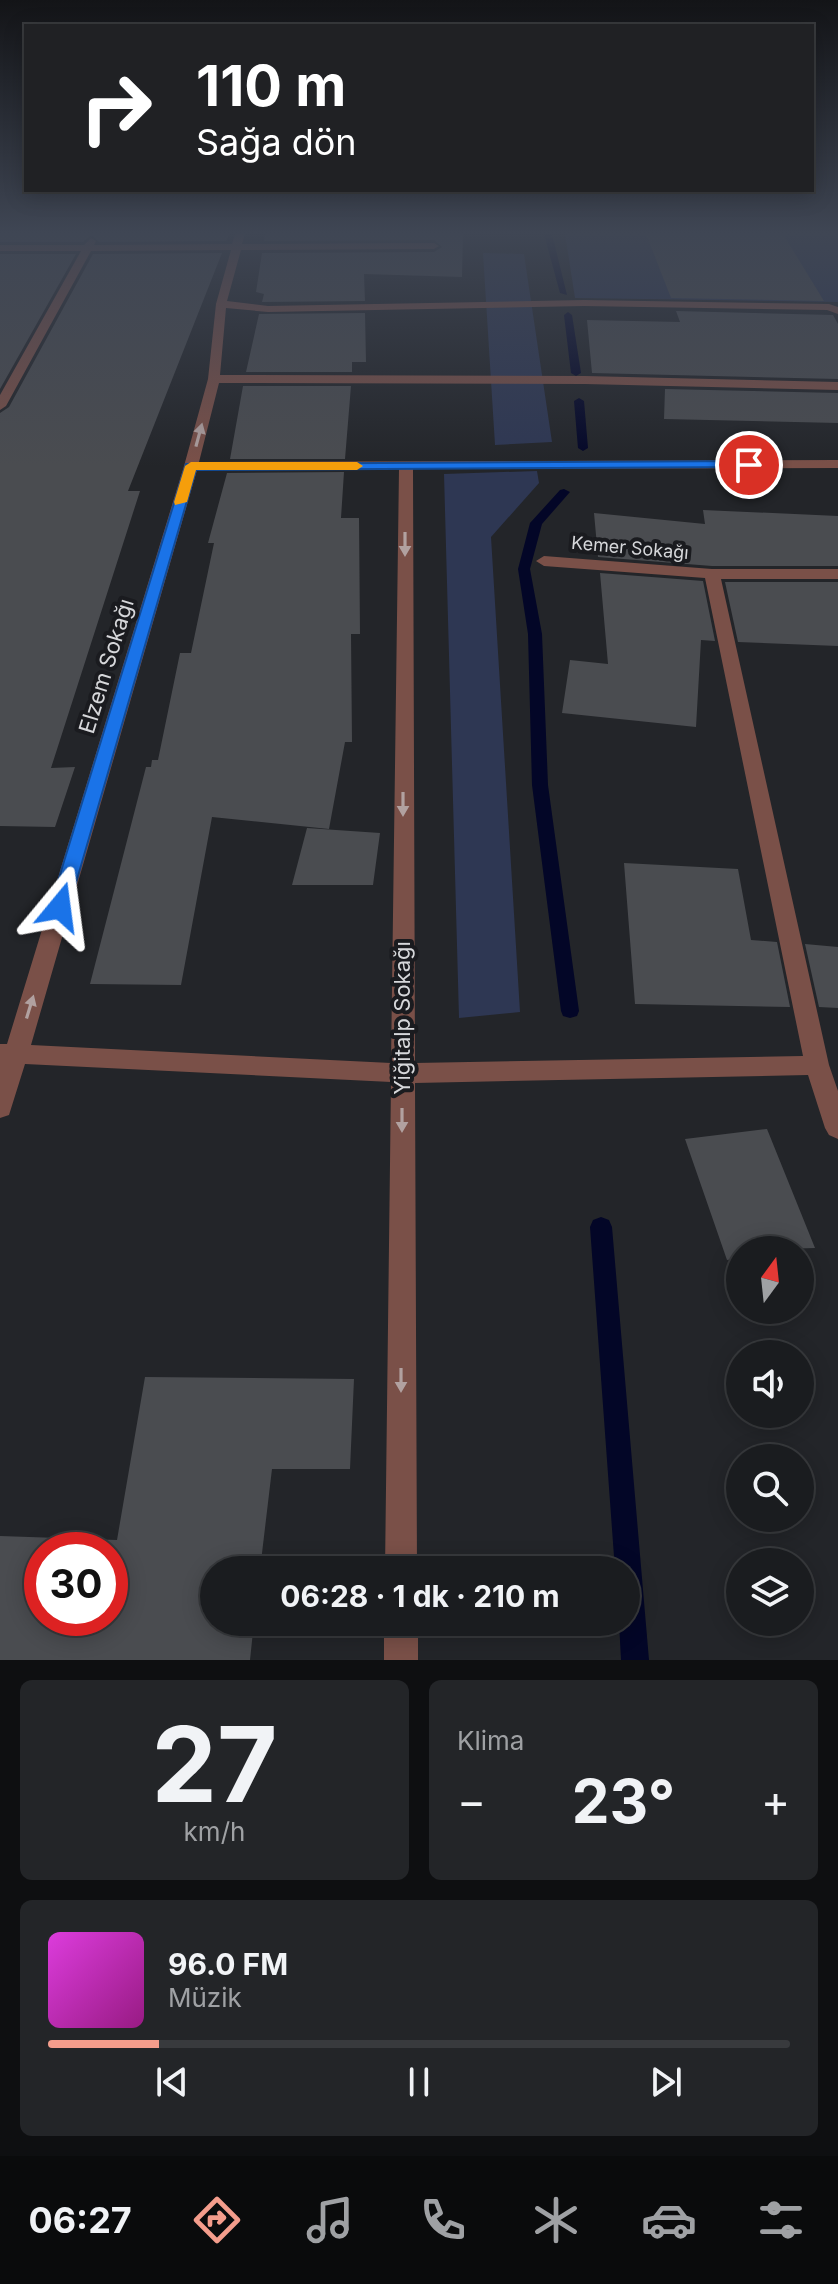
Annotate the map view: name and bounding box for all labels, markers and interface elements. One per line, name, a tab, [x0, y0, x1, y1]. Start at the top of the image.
text: 110 m	[196, 52, 346, 120]
icon: right	[64, 56, 168, 160]
text: Sağa dön	[196, 120, 357, 164]
one-way arrow	[193, 422, 206, 447]
pin	[715, 431, 783, 499]
icon: arrive	[727, 443, 771, 487]
one-way arrow	[399, 532, 411, 557]
street label: Kemer Sokağı	[571, 532, 690, 563]
street label: Elzem Sokağı	[73, 596, 139, 736]
one-way arrow	[397, 792, 410, 817]
position arrow	[18, 865, 102, 949]
street label: Yiğitalp Sokağı	[389, 941, 415, 1095]
one-way arrow	[24, 994, 37, 1018]
one-way arrow	[396, 1108, 408, 1133]
north arrow	[726, 1236, 814, 1324]
map controls	[726, 1236, 814, 1636]
button: sound	[726, 1340, 814, 1428]
one-way arrow	[395, 1368, 407, 1393]
button: search	[726, 1444, 814, 1532]
speed limit sign: 30	[24, 1532, 128, 1636]
button: layers	[726, 1548, 814, 1636]
text: 06:28 · 1 dk · 210 m	[280, 1578, 560, 1614]
text: 27	[152, 1701, 278, 1827]
text: Klima	[457, 1725, 524, 1756]
text: 23°	[572, 1765, 675, 1837]
text: −	[457, 1774, 486, 1828]
text: +	[761, 1774, 790, 1828]
text: km/h	[184, 1816, 245, 1847]
text: 96.0 FM	[168, 1946, 288, 1982]
text: Müzik	[168, 1982, 242, 2013]
icon: previous	[150, 2060, 194, 2104]
icon: pause	[397, 2060, 441, 2104]
icon: next	[644, 2060, 688, 2104]
icon: directions	[189, 2192, 245, 2248]
icon: music	[302, 2192, 358, 2248]
icon: phone	[415, 2192, 471, 2248]
icon: climate	[528, 2192, 584, 2248]
icon: car	[641, 2192, 697, 2248]
icon: filters	[753, 2192, 809, 2248]
text: 06:27	[28, 2198, 132, 2242]

